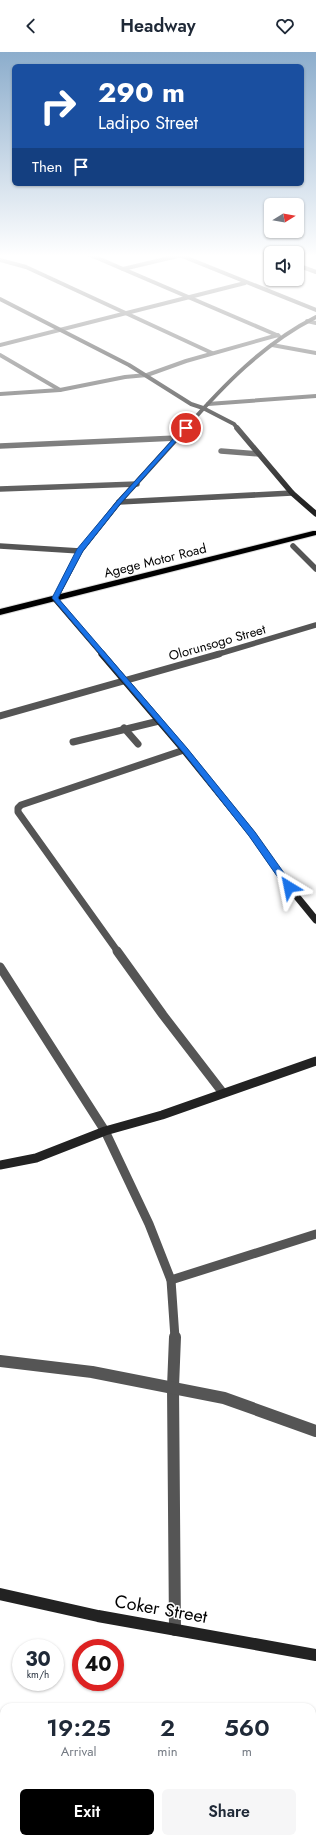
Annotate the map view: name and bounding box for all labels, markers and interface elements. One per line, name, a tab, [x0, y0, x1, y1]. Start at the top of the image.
text: Headway	[120, 13, 196, 39]
icon: back	[20, 15, 42, 37]
icon: heart	[274, 15, 296, 37]
text: 290 m	[98, 72, 185, 113]
icon: right	[32, 80, 84, 132]
text: Ladipo Street	[98, 110, 198, 136]
text: Then	[32, 156, 62, 178]
icon: arrive	[70, 156, 92, 178]
north arrow	[264, 198, 304, 238]
map controls	[264, 198, 304, 286]
button: sound	[264, 246, 304, 286]
pin	[169, 411, 203, 445]
icon: arrive	[175, 417, 197, 439]
street label: Agege Motor Road	[102, 539, 208, 582]
street label: Olorunsogo Street	[166, 619, 269, 665]
position arrow	[268, 866, 310, 908]
street label: Coker Street	[113, 1588, 210, 1630]
speed limit sign: 40	[72, 1639, 124, 1691]
text: 30	[25, 1645, 51, 1674]
text: km/h	[27, 1667, 49, 1682]
text: 19:25	[46, 1710, 111, 1745]
text: 2	[160, 1710, 175, 1745]
text: 560	[224, 1710, 270, 1745]
text: Arrival	[61, 1742, 97, 1761]
text: min	[157, 1742, 178, 1761]
text: m	[242, 1742, 252, 1761]
button: Exit	[20, 1789, 154, 1835]
button: Share	[162, 1789, 296, 1835]

